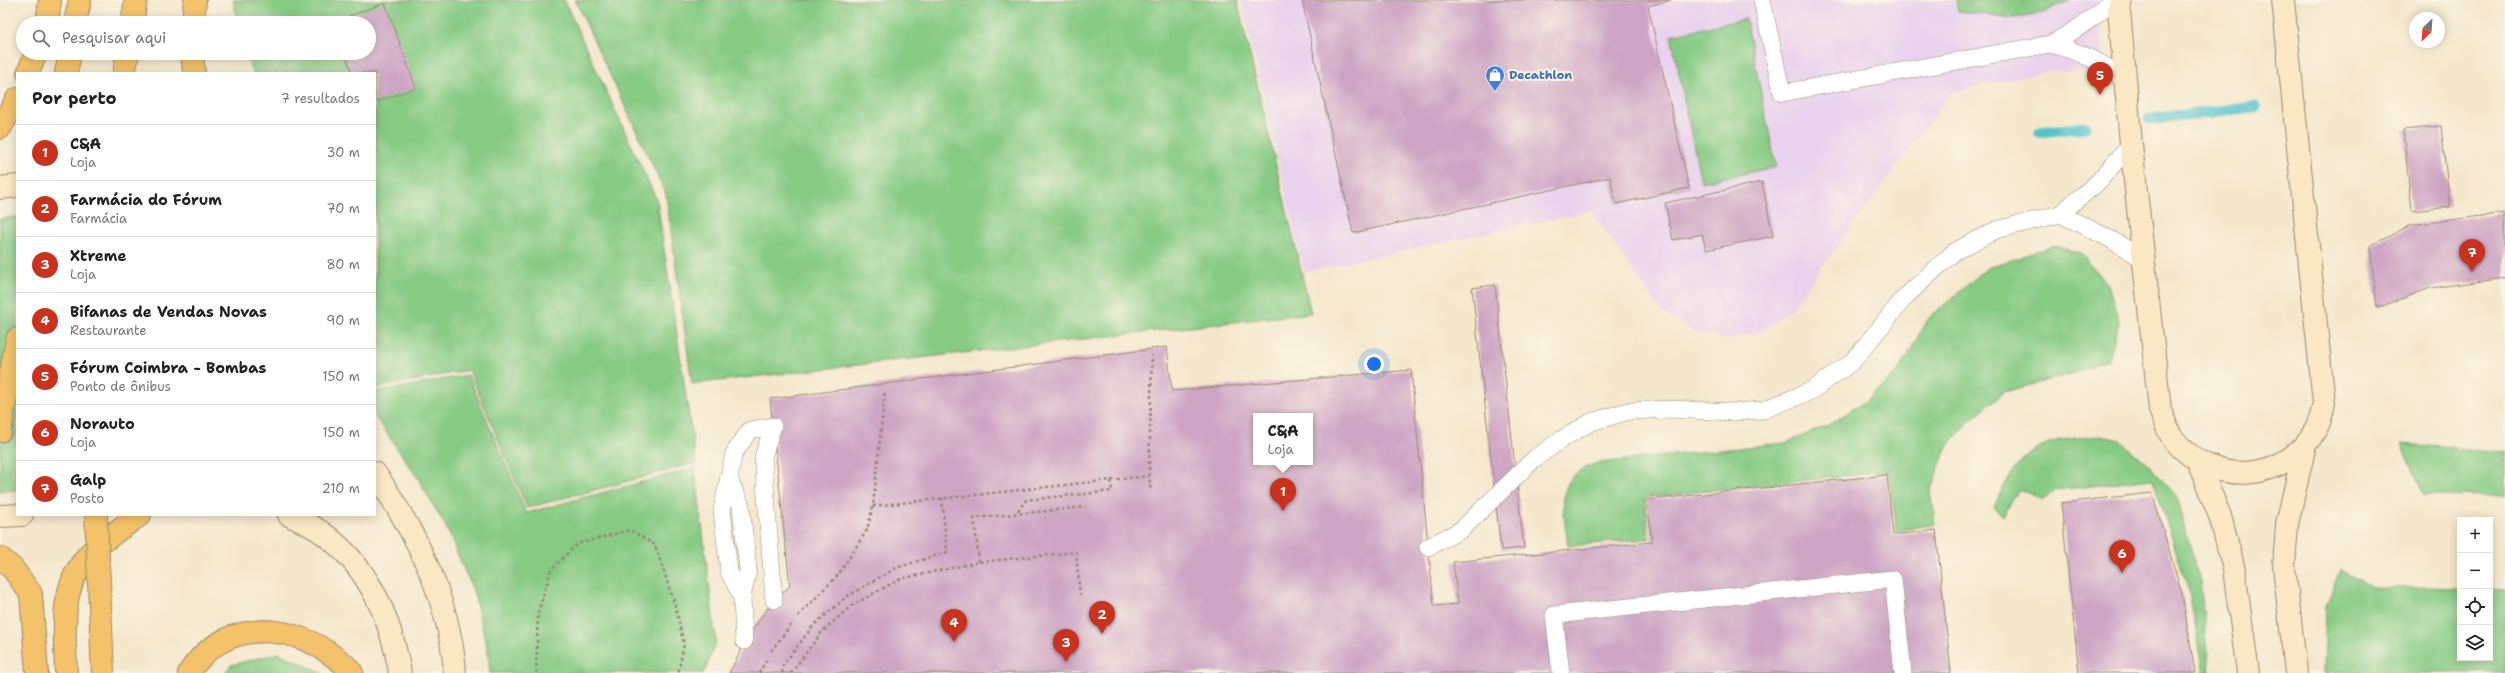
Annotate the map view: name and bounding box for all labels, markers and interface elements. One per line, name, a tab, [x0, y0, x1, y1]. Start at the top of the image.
north arrow	[2409, 12, 2445, 48]
search box	[16, 16, 376, 60]
icon: search	[30, 27, 52, 49]
text: Pesquisar aqui	[62, 28, 166, 48]
pin: 5	[2087, 62, 2113, 95]
shop icon: Decathlon	[1484, 64, 1506, 92]
place label: Decathlon	[1509, 67, 1572, 83]
text: Por perto	[32, 87, 117, 109]
text: 7 resultados	[281, 90, 360, 107]
text: C&A	[70, 134, 101, 154]
text: 1	[42, 144, 48, 161]
text: 30 m	[326, 144, 360, 161]
text: Loja	[70, 154, 96, 171]
text: Farmácia do Fórum	[70, 190, 222, 210]
text: 2	[40, 200, 50, 217]
text: 70 m	[326, 200, 360, 217]
text: Farmácia	[70, 210, 127, 227]
pin: 7	[2459, 239, 2485, 272]
text: Xtreme	[70, 246, 127, 266]
text: 3	[40, 256, 50, 273]
text: 80 m	[326, 256, 360, 273]
text: Loja	[70, 266, 96, 283]
text: Bifanas de Vendas Novas	[70, 302, 267, 322]
text: 4	[40, 312, 50, 329]
text: 90 m	[326, 312, 360, 329]
text: Restaurante	[70, 322, 147, 339]
your location	[1364, 354, 1384, 374]
text: Fórum Coimbra - Bombas	[70, 358, 266, 378]
text: 5	[41, 368, 49, 385]
text: 150 m	[322, 368, 360, 385]
text: Ponto de ônibus	[70, 378, 171, 395]
popup	[1253, 413, 1313, 465]
text: Norauto	[70, 414, 135, 434]
text: C&A	[1267, 421, 1299, 441]
text: 6	[40, 424, 50, 441]
text: 150 m	[322, 424, 360, 441]
text: Loja	[70, 434, 96, 451]
text: Loja	[1267, 441, 1294, 458]
text: Galp	[70, 470, 106, 490]
pin: 1	[1270, 478, 1296, 511]
text: 7	[40, 480, 50, 497]
text: 210 m	[322, 480, 360, 497]
text: Posto	[70, 490, 104, 507]
map controls	[2457, 517, 2493, 661]
button: +	[2457, 517, 2493, 553]
pin: 6	[2109, 540, 2135, 573]
button: −	[2457, 553, 2493, 589]
button: locate	[2457, 589, 2493, 625]
pin: 2	[1089, 601, 1115, 634]
pin: 4	[941, 609, 967, 642]
button: layers	[2457, 625, 2493, 661]
pin: 3	[1053, 629, 1079, 662]

